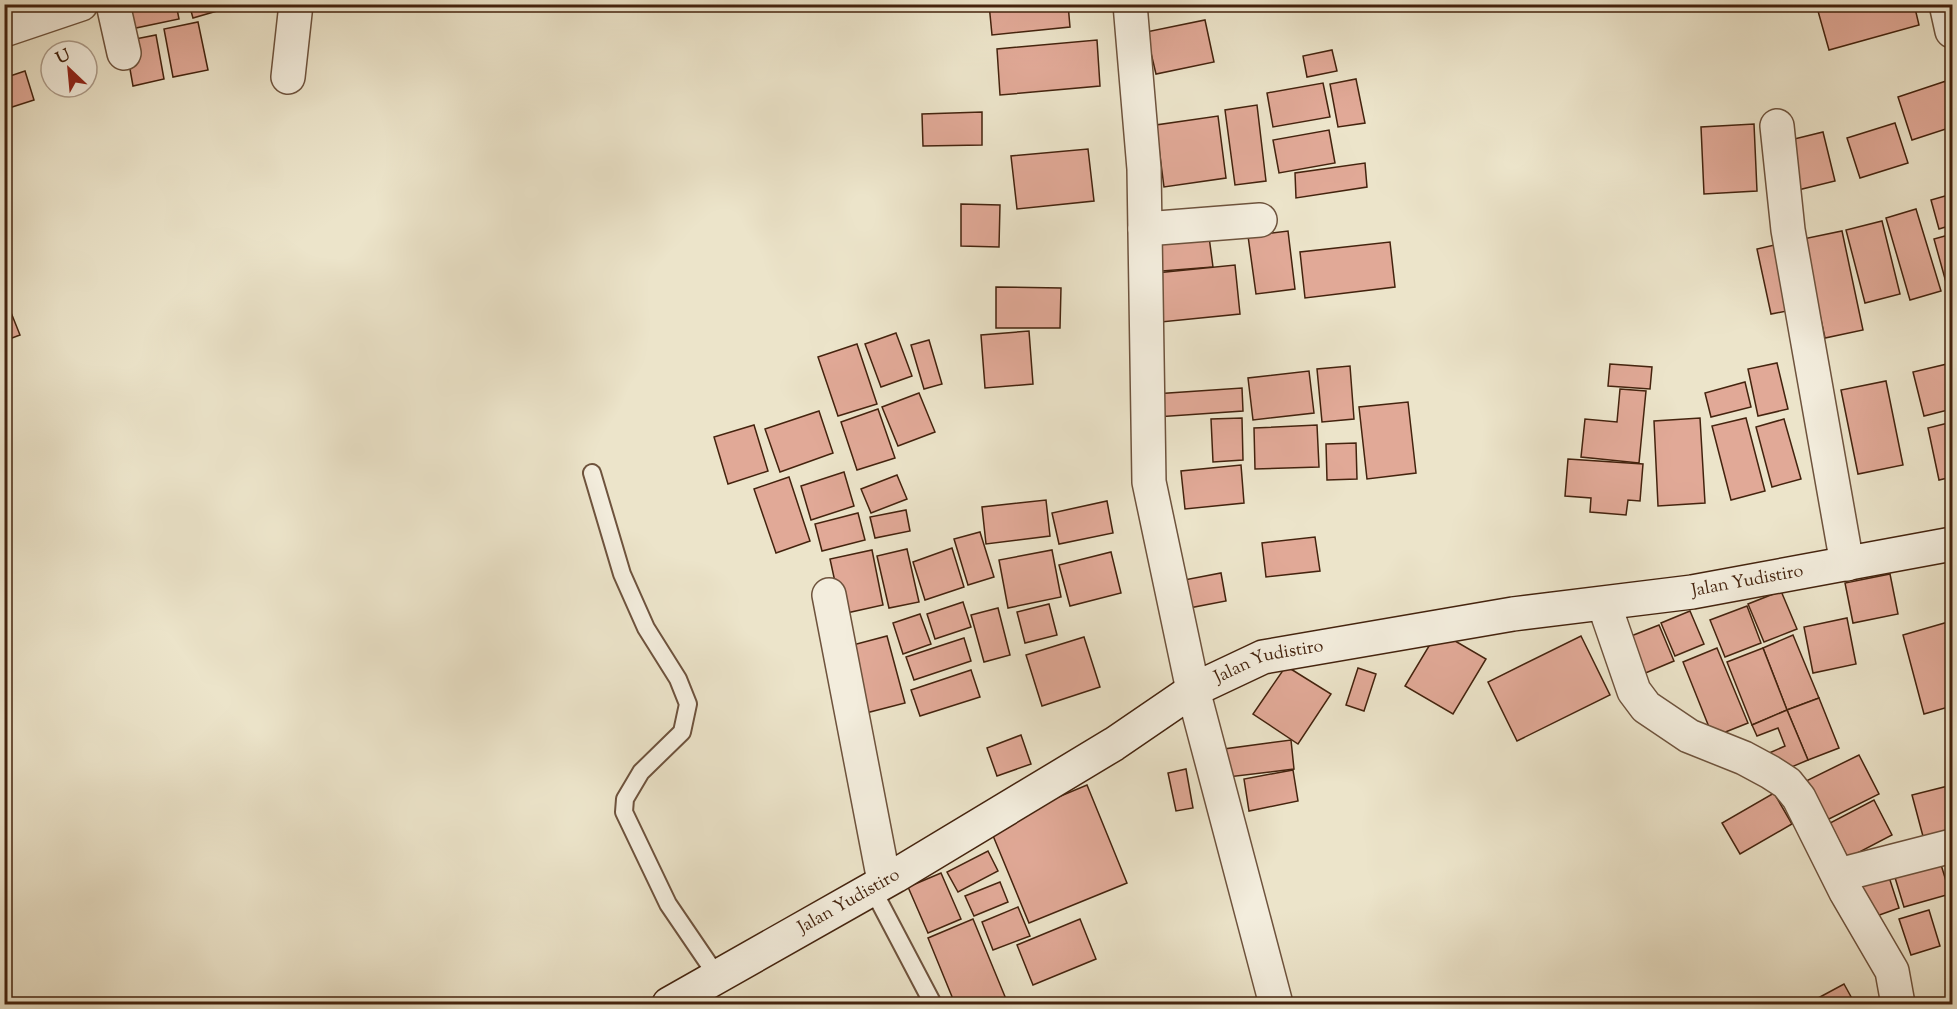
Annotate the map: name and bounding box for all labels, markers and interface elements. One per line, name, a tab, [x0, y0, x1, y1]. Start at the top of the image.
north arrow	[39, 39, 99, 99]
text: U	[53, 44, 75, 71]
street label: Jalan Yudistiro	[1688, 559, 1806, 605]
street label: Jalan Yudistiro	[1209, 634, 1326, 691]
street label: Jalan Yudistiro	[792, 863, 905, 942]

